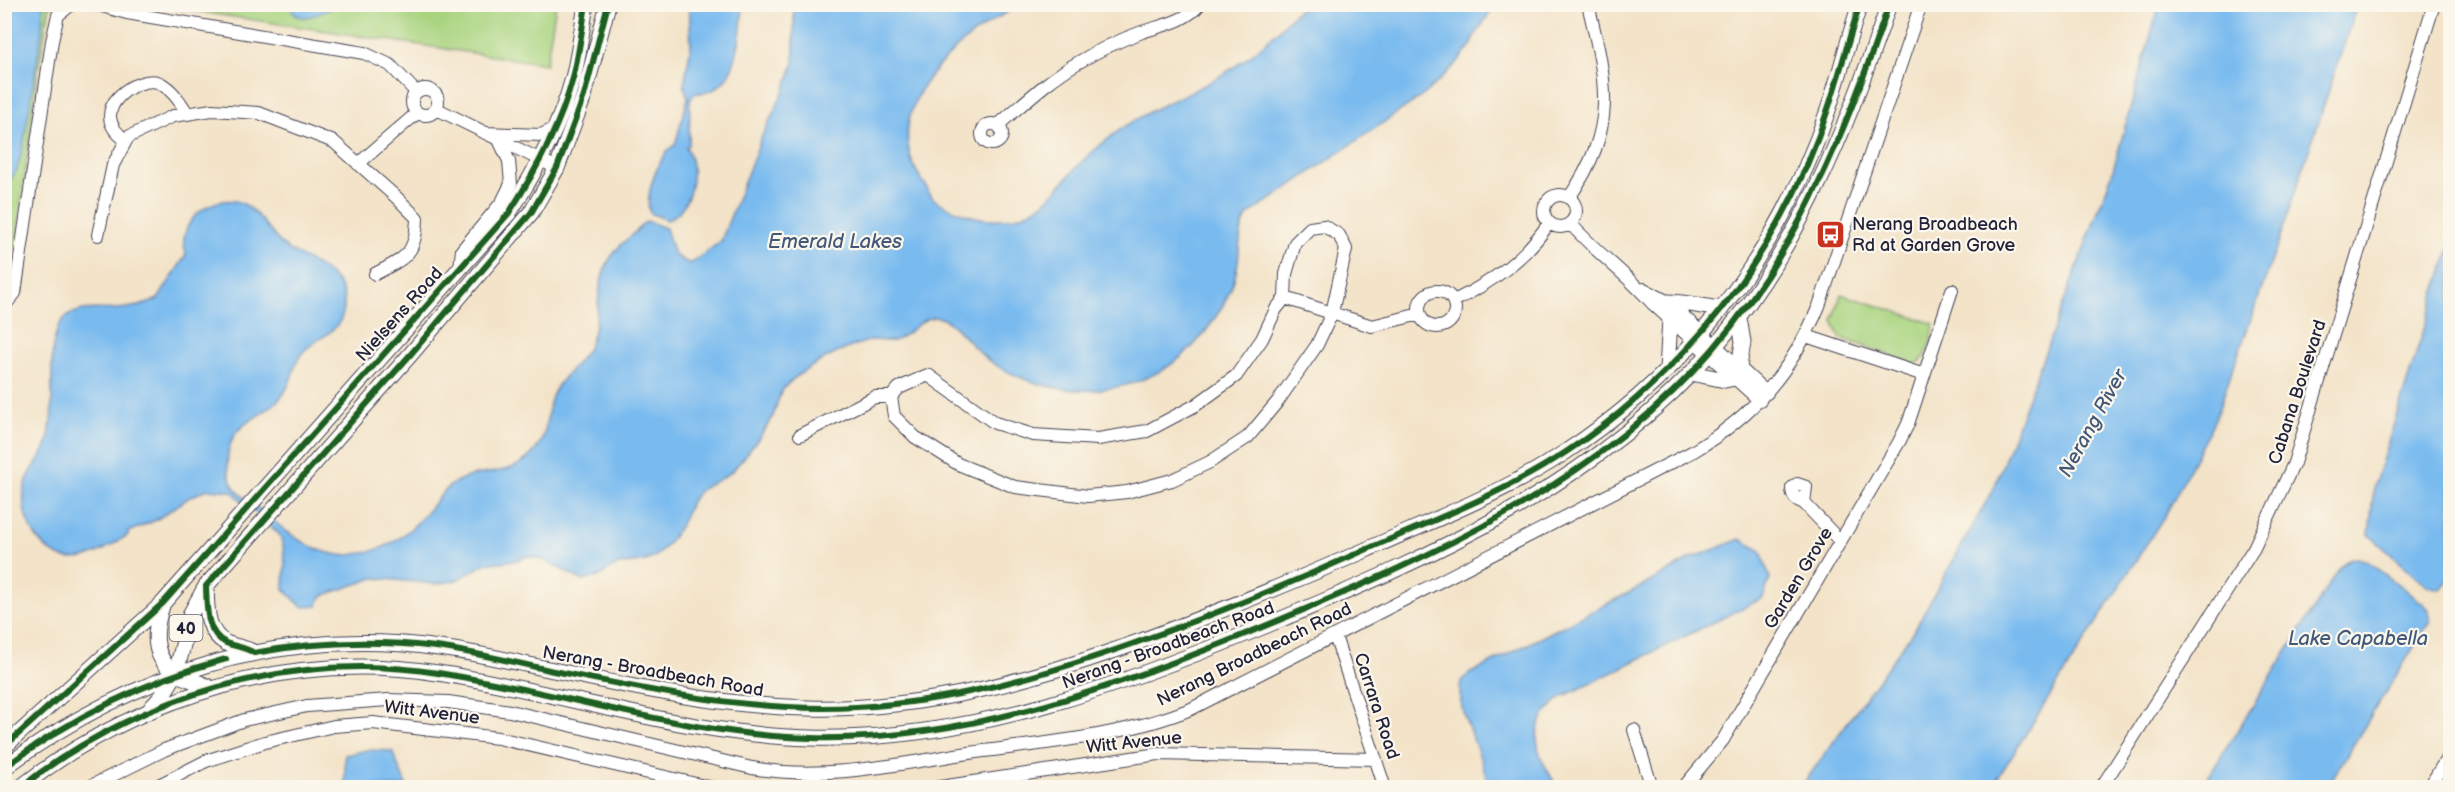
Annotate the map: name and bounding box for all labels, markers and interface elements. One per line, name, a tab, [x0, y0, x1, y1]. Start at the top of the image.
place label: Nerang Broadbeach Rd at Garden Grove	[1852, 214, 2018, 256]
bus stop icon: Nerang Broadbeach Rd at Garden Grove	[1815, 218, 1847, 250]
water label: Emerald Lakes	[768, 230, 902, 254]
street label: Nielsens Road	[352, 263, 447, 366]
street label: Cabana Boulevard	[2264, 317, 2331, 467]
water label: Nerang River	[2053, 364, 2133, 481]
street label: Garden Grove	[1760, 523, 1837, 633]
street label: Nerang - Broadbeach Road	[1059, 597, 1277, 694]
street label: Nerang Broadbeach Road	[1153, 598, 1355, 711]
road number: 40	[170, 615, 202, 641]
water label: Lake Capabella	[2288, 627, 2428, 651]
street label: Nerang - Broadbeach Road	[541, 642, 765, 701]
street label: Carrara Road	[1349, 650, 1404, 762]
street label: Witt Avenue	[383, 696, 481, 729]
street label: Witt Avenue	[1085, 727, 1183, 758]

